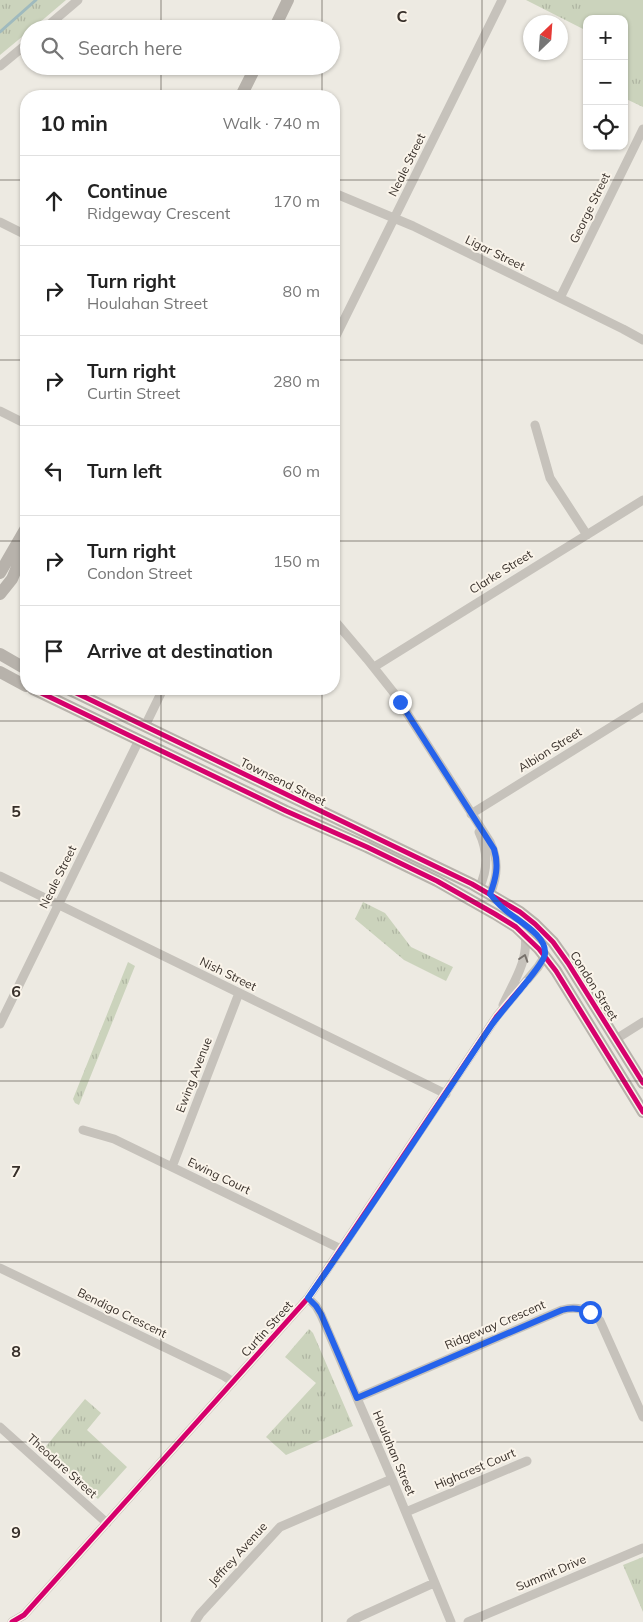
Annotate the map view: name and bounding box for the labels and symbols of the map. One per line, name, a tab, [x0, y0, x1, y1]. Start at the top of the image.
text: C	[397, 6, 408, 26]
north arrow	[523, 15, 568, 60]
street label: Neale Street	[385, 131, 428, 199]
street label: George Street	[566, 170, 613, 245]
street label: Ligar Street	[463, 232, 528, 273]
street label: Clarke Street	[466, 546, 535, 597]
route end	[389, 691, 412, 714]
street label: Albion Street	[515, 724, 584, 775]
street label: Townsend Street	[238, 754, 329, 809]
text: 5	[11, 801, 21, 821]
street label: Neale Street	[36, 843, 79, 911]
street label: Condon Street	[567, 948, 622, 1023]
street label: Nish Street	[197, 953, 259, 994]
one-way arrow	[518, 954, 528, 963]
text: 6	[11, 981, 21, 1001]
street label: Ewing Avenue	[172, 1035, 215, 1115]
street label: Ewing Court	[185, 1154, 253, 1197]
text: 7	[11, 1161, 21, 1181]
street label: Bendigo Crescent	[75, 1284, 169, 1341]
street label: Ridgeway Crescent	[442, 1297, 547, 1352]
street label: Curtin Street	[238, 1298, 296, 1360]
route start	[579, 1301, 602, 1324]
text: 8	[11, 1341, 21, 1361]
street label: Houlahan Street	[370, 1408, 419, 1497]
street label: Theodore Street	[24, 1430, 100, 1501]
street label: Highcrest Court	[432, 1445, 518, 1492]
street label: Jeffrey Avenue	[205, 1519, 270, 1589]
text: 9	[11, 1522, 21, 1542]
street label: Summit Drive	[514, 1551, 588, 1594]

